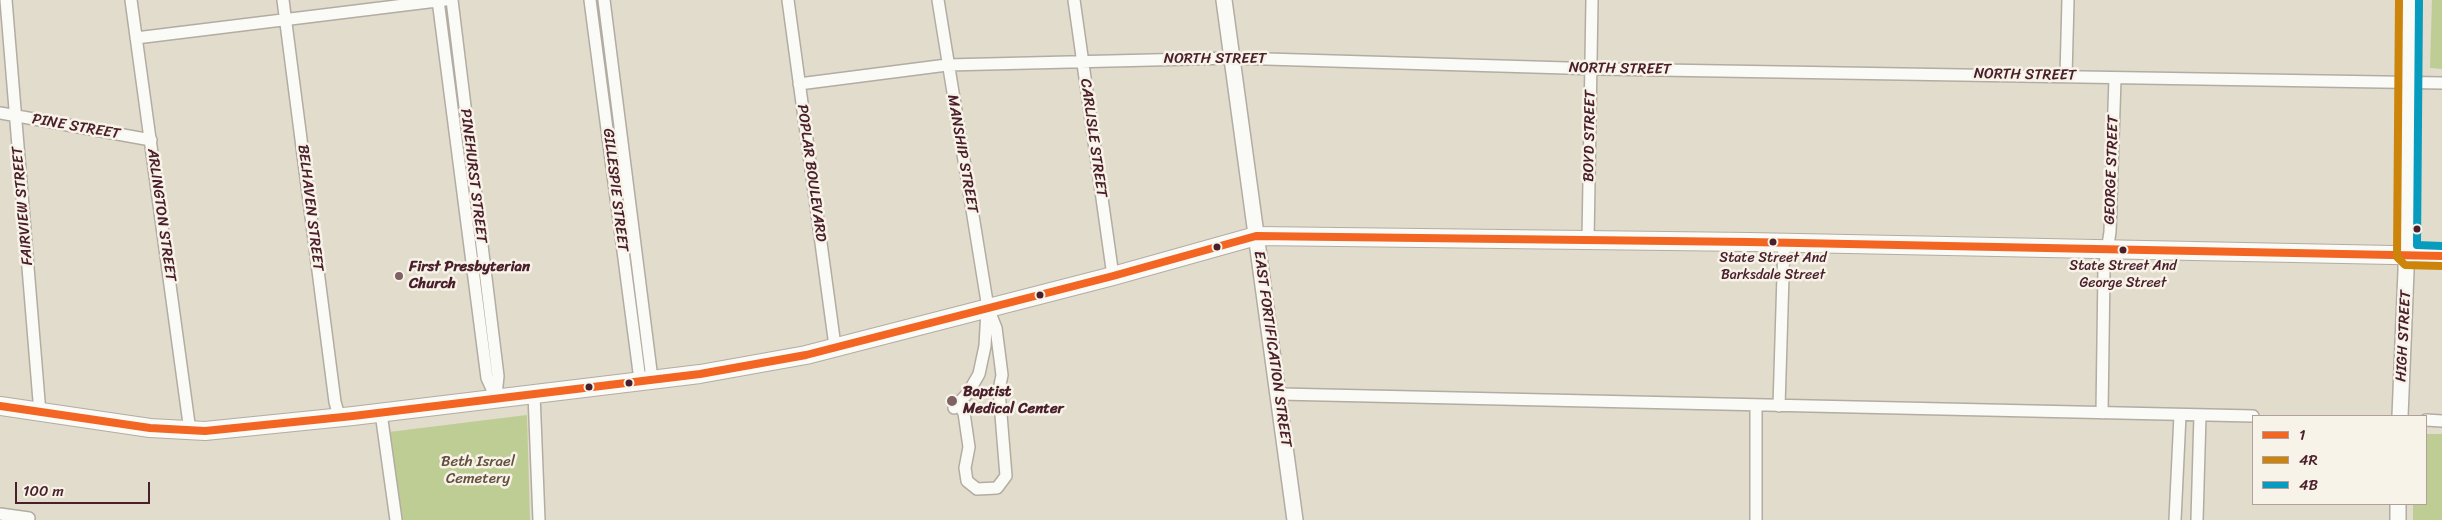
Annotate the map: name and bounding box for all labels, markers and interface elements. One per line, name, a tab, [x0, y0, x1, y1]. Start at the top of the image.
street label: NORTH STREET	[1164, 50, 1266, 68]
street label: NORTH STREET	[1569, 59, 1671, 79]
street label: NORTH STREET	[1974, 65, 2076, 85]
street label: CARLISLE STREET	[1076, 77, 1110, 199]
street label: BOYD STREET	[1580, 90, 1600, 182]
street label: MANSHIP STREET	[943, 93, 981, 215]
street label: POPLAR BOULEVARD	[792, 103, 830, 243]
street label: PINEHURST STREET	[456, 108, 490, 244]
street label: PINE STREET	[31, 110, 121, 144]
street label: GEORGE STREET	[2101, 115, 2123, 225]
street label: GILLESPIE STREET	[599, 127, 631, 253]
street label: BELHAVEN STREET	[293, 144, 327, 272]
street label: FAIRVIEW STREET	[9, 146, 37, 266]
street label: ARLINGTON STREET	[143, 147, 179, 283]
unlabelled marker	[2412, 224, 2422, 234]
marker: State Street And Barksdale Street	[1768, 237, 1778, 247]
unlabelled marker	[1212, 242, 1222, 252]
marker: State Street And George Street	[2118, 245, 2128, 255]
street label: EAST FORTIFICATION STREET	[1249, 250, 1295, 448]
place label: State Street And Barksdale Street	[1719, 250, 1827, 282]
place label: First Presbyterian Church	[409, 258, 530, 293]
place label: State Street And George Street	[2069, 258, 2177, 290]
marker: First Presbyterian Church	[393, 270, 405, 282]
unlabelled marker	[1035, 290, 1045, 300]
street label: HIGH STREET	[2393, 290, 2415, 382]
unlabelled marker	[624, 378, 634, 388]
unlabelled marker	[584, 382, 594, 392]
place label: Baptist Medical Center	[963, 383, 1064, 418]
marker: Baptist Medical Center	[945, 394, 959, 408]
legend	[2252, 415, 2427, 505]
text: 1	[2299, 422, 2305, 448]
text: 4R	[2299, 447, 2317, 473]
park label: Beth Israel Cemetery	[441, 453, 515, 488]
scale bar	[18, 472, 152, 504]
text: 4B	[2299, 472, 2318, 498]
text: 100 m	[23, 478, 64, 504]

